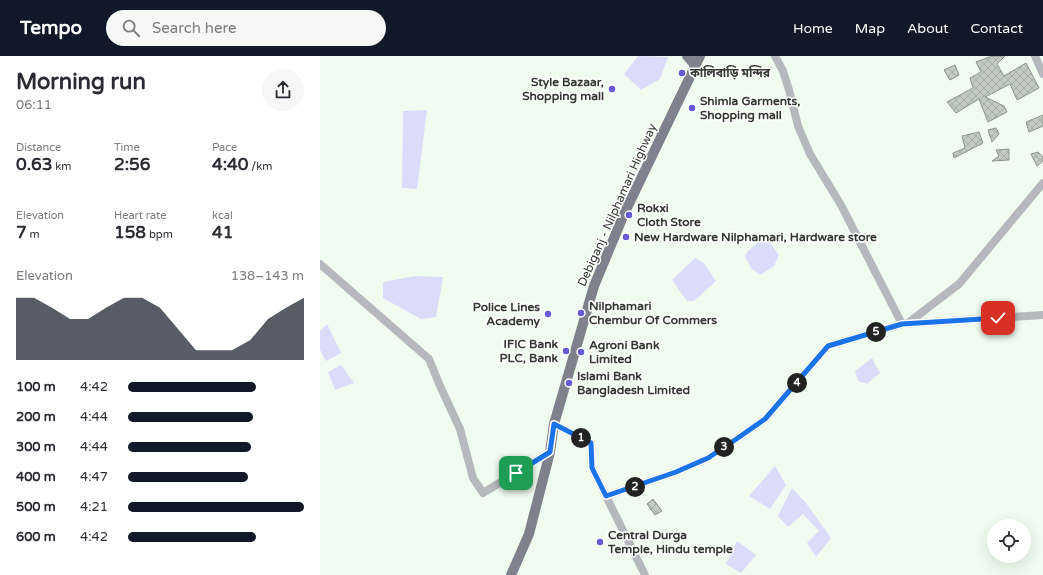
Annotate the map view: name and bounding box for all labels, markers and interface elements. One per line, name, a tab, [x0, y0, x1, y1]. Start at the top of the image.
search box	[106, 10, 386, 46]
text: Tempo	[20, 17, 82, 39]
icon: search	[120, 17, 142, 39]
text: Search here	[152, 19, 236, 37]
text: Home	[793, 20, 833, 37]
text: Map	[855, 20, 885, 37]
text: About	[907, 20, 949, 37]
text: Contact	[971, 20, 1023, 37]
place label: কালিবাড়ি মন্দির	[689, 65, 771, 80]
marker: কালিবাড়ি মন্দির	[677, 68, 687, 78]
text: Morning run	[16, 69, 146, 95]
button: share	[262, 69, 304, 111]
place label: Style Bazaar, Shopping mall	[522, 75, 604, 104]
marker: Style Bazaar, Shopping mall	[607, 84, 617, 94]
place label: Shimla Garments, Shopping mall	[700, 94, 800, 123]
text: 06:11	[16, 97, 52, 113]
marker: Shimla Garments, Shopping mall	[687, 103, 697, 113]
street label: Debiganj - Nilphamari Highway	[575, 121, 660, 289]
text: Distance	[16, 141, 61, 154]
text: Time	[114, 141, 140, 154]
text: Pace	[212, 141, 237, 154]
text: 0.63	[16, 154, 52, 175]
text: 2:56	[114, 154, 150, 175]
text: 4:40	[212, 154, 248, 175]
text: km	[52, 160, 71, 173]
text: /km	[248, 160, 272, 173]
place label: Rokxi Cloth Store	[637, 201, 701, 229]
text: Elevation	[16, 209, 64, 222]
text: Heart rate	[114, 209, 166, 222]
text: kcal	[212, 209, 233, 222]
marker: Rokxi Cloth Store	[624, 210, 634, 220]
text: 7	[16, 222, 27, 243]
text: 158	[114, 222, 146, 243]
text: 41	[212, 222, 233, 243]
text: m	[27, 228, 40, 241]
text: bpm	[146, 228, 173, 241]
place label: New Hardware Nilphamari, Hardware store	[634, 230, 877, 245]
marker: New Hardware Nilphamari, Hardware store	[621, 232, 631, 242]
text: Elevation	[16, 268, 73, 284]
text: 138–143 m	[231, 268, 304, 284]
place label: Nilphamari Chembur Of Commers	[589, 299, 717, 327]
place label: Police Lines Academy	[473, 300, 541, 329]
pin	[981, 301, 1015, 335]
icon: check	[987, 307, 1009, 329]
marker: Nilphamari Chembur Of Commers	[576, 308, 586, 318]
marker: Police Lines Academy	[543, 309, 553, 319]
pin: 5	[866, 322, 886, 342]
text: 5	[873, 325, 879, 338]
place label: IFIC Bank PLC, Bank	[500, 337, 558, 365]
place label: Agroni Bank Limited	[589, 338, 660, 366]
marker: IFIC Bank PLC, Bank	[561, 346, 571, 356]
marker: Agroni Bank Limited	[576, 347, 586, 357]
place label: Islami Bank Bangladesh Limited	[577, 369, 690, 398]
pin: 4	[787, 373, 807, 393]
text: 4	[794, 376, 800, 389]
marker: Islami Bank Bangladesh Limited	[564, 378, 574, 388]
text: 100 m	[16, 379, 56, 395]
text: 4:42	[80, 379, 108, 395]
text: 200 m	[16, 409, 56, 425]
text: 4:44	[80, 409, 108, 425]
pin: 1	[571, 428, 591, 448]
text: 1	[578, 431, 584, 444]
pin: 3	[714, 437, 734, 457]
text: 300 m	[16, 439, 56, 455]
text: 4:44	[80, 439, 108, 455]
text: 3	[721, 440, 727, 453]
pin	[499, 456, 533, 490]
icon: arrive	[505, 462, 527, 484]
text: 400 m	[16, 469, 56, 485]
text: 4:47	[80, 469, 108, 485]
pin: 2	[625, 477, 645, 497]
text: 2	[632, 480, 638, 493]
text: 500 m	[16, 499, 56, 515]
text: 4:21	[80, 499, 108, 515]
map controls	[987, 519, 1031, 563]
button: locate	[987, 519, 1031, 563]
place label: Central Durga Temple, Hindu temple	[607, 528, 733, 557]
text: 600 m	[16, 529, 56, 545]
text: 4:42	[80, 529, 108, 545]
marker: Central Durga Temple, Hindu temple	[595, 537, 605, 547]

